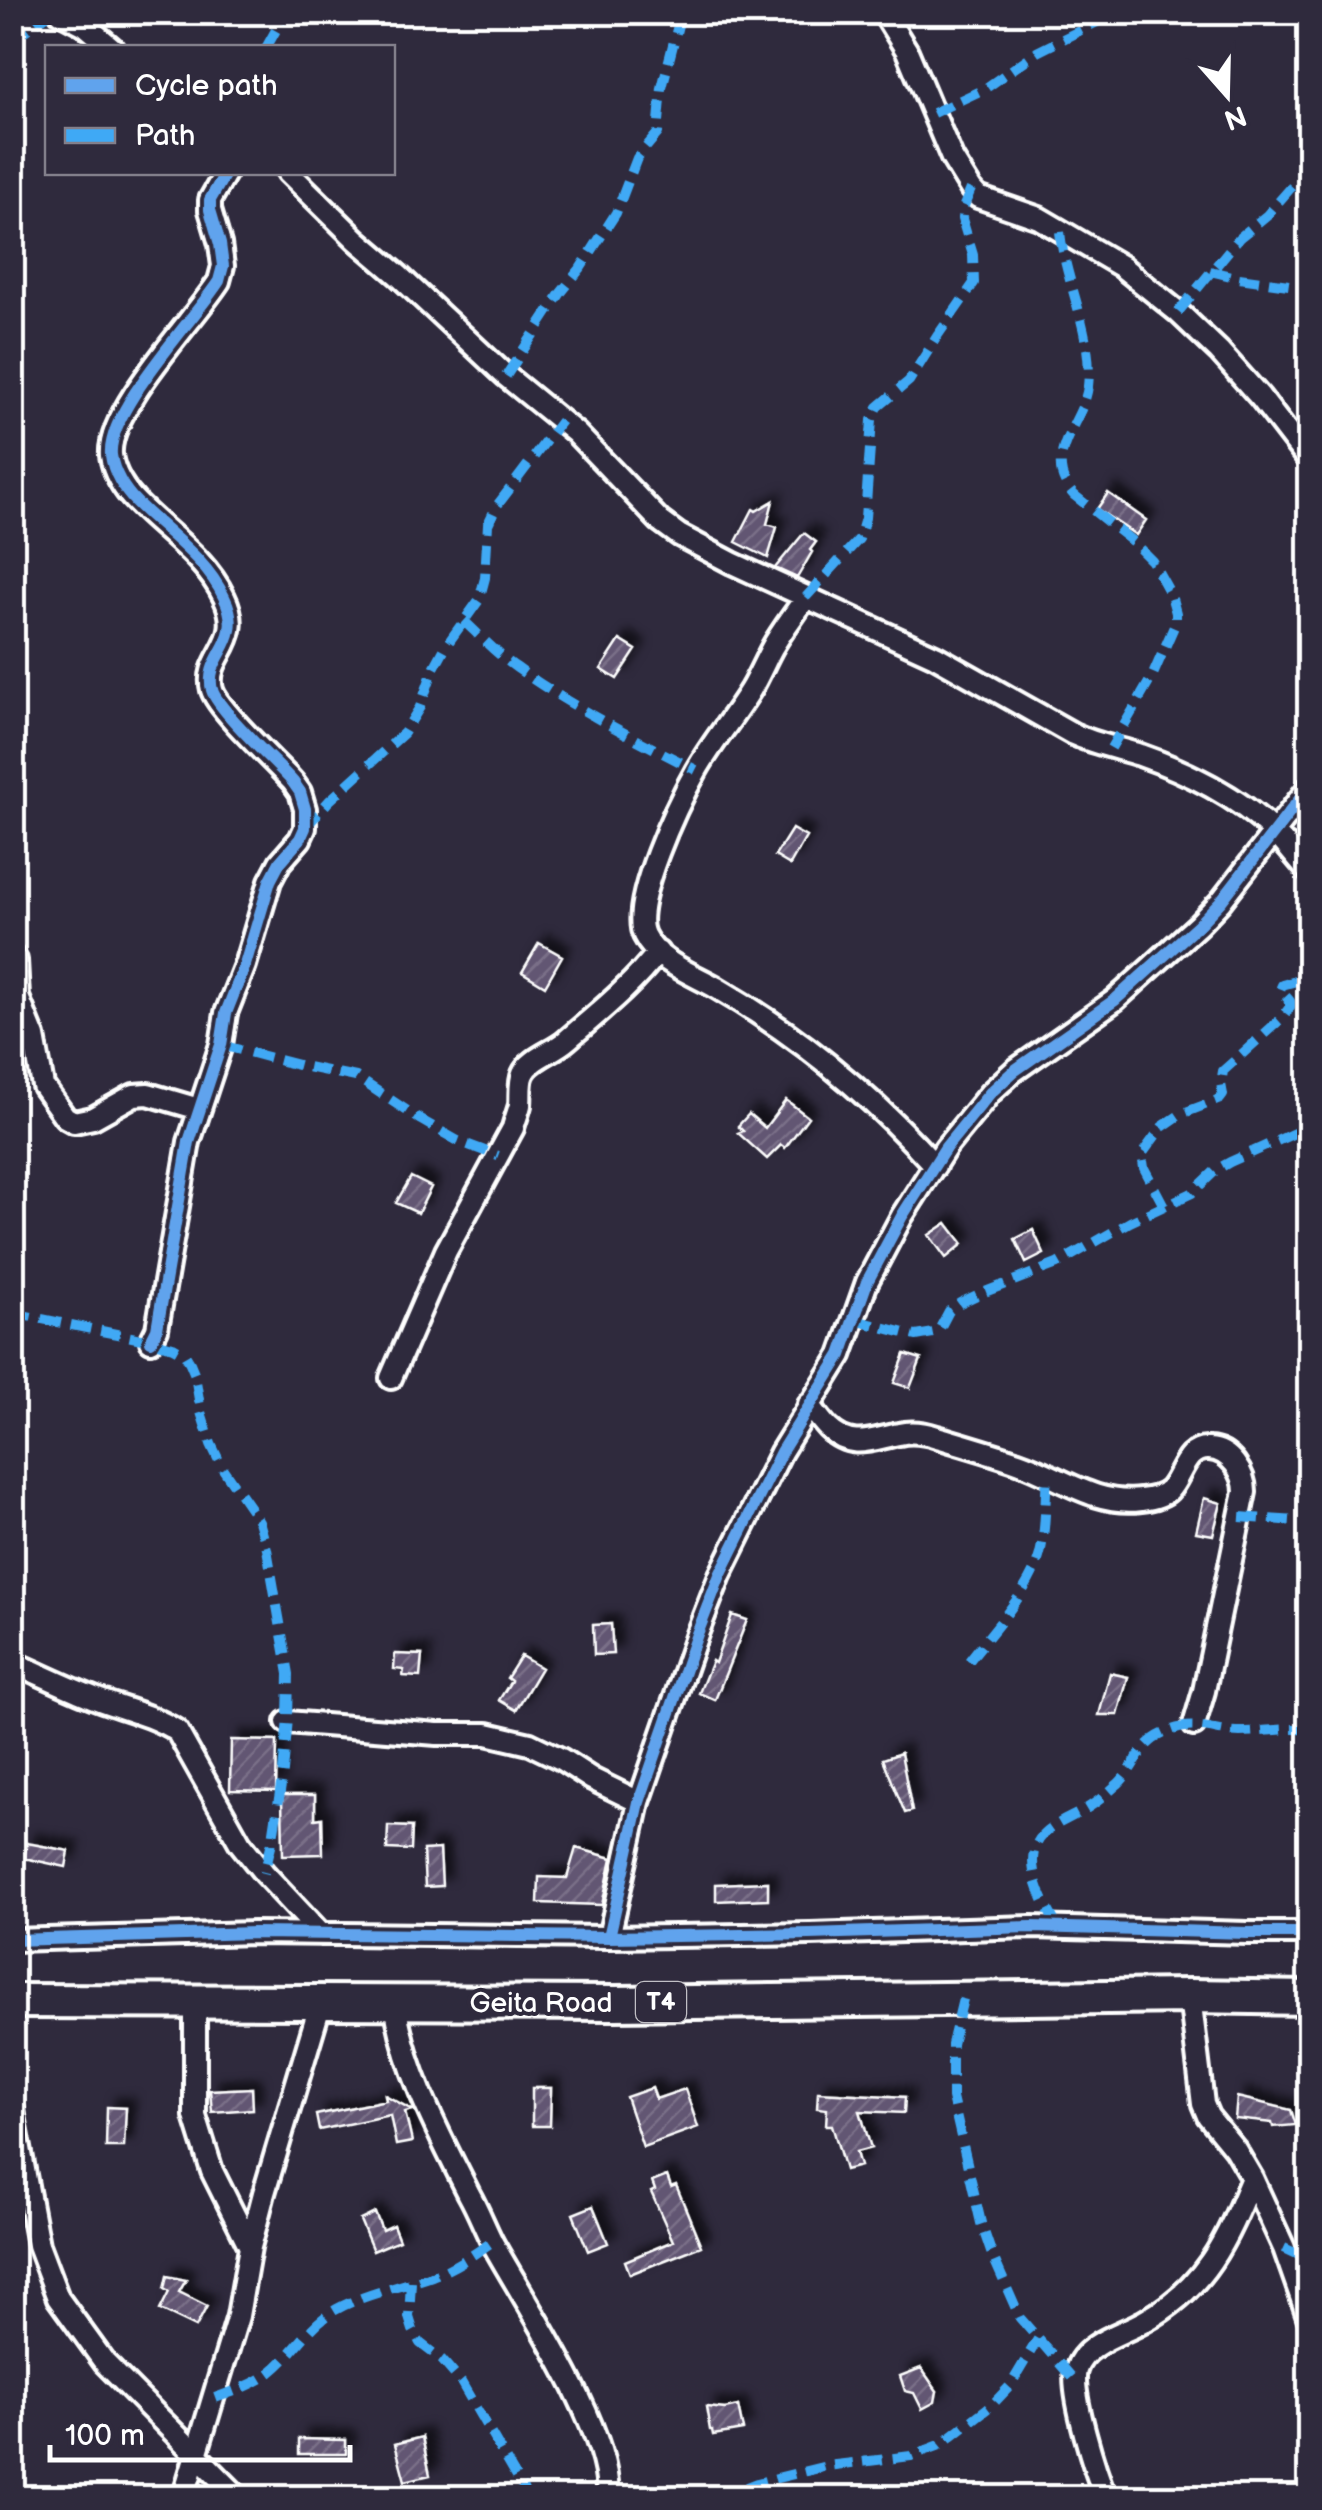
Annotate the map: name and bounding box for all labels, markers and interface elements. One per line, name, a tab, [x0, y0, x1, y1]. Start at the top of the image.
legend	[45, 45, 395, 175]
north arrow	[1177, 45, 1277, 145]
text: Cycle path	[135, 68, 278, 104]
text: N	[1220, 98, 1251, 136]
text: Path	[135, 118, 195, 154]
road number: T4	[636, 1982, 686, 2022]
street label: Geita Road	[469, 1987, 613, 2020]
scale bar	[50, 2400, 350, 2462]
text: 100 m	[65, 2418, 145, 2454]

